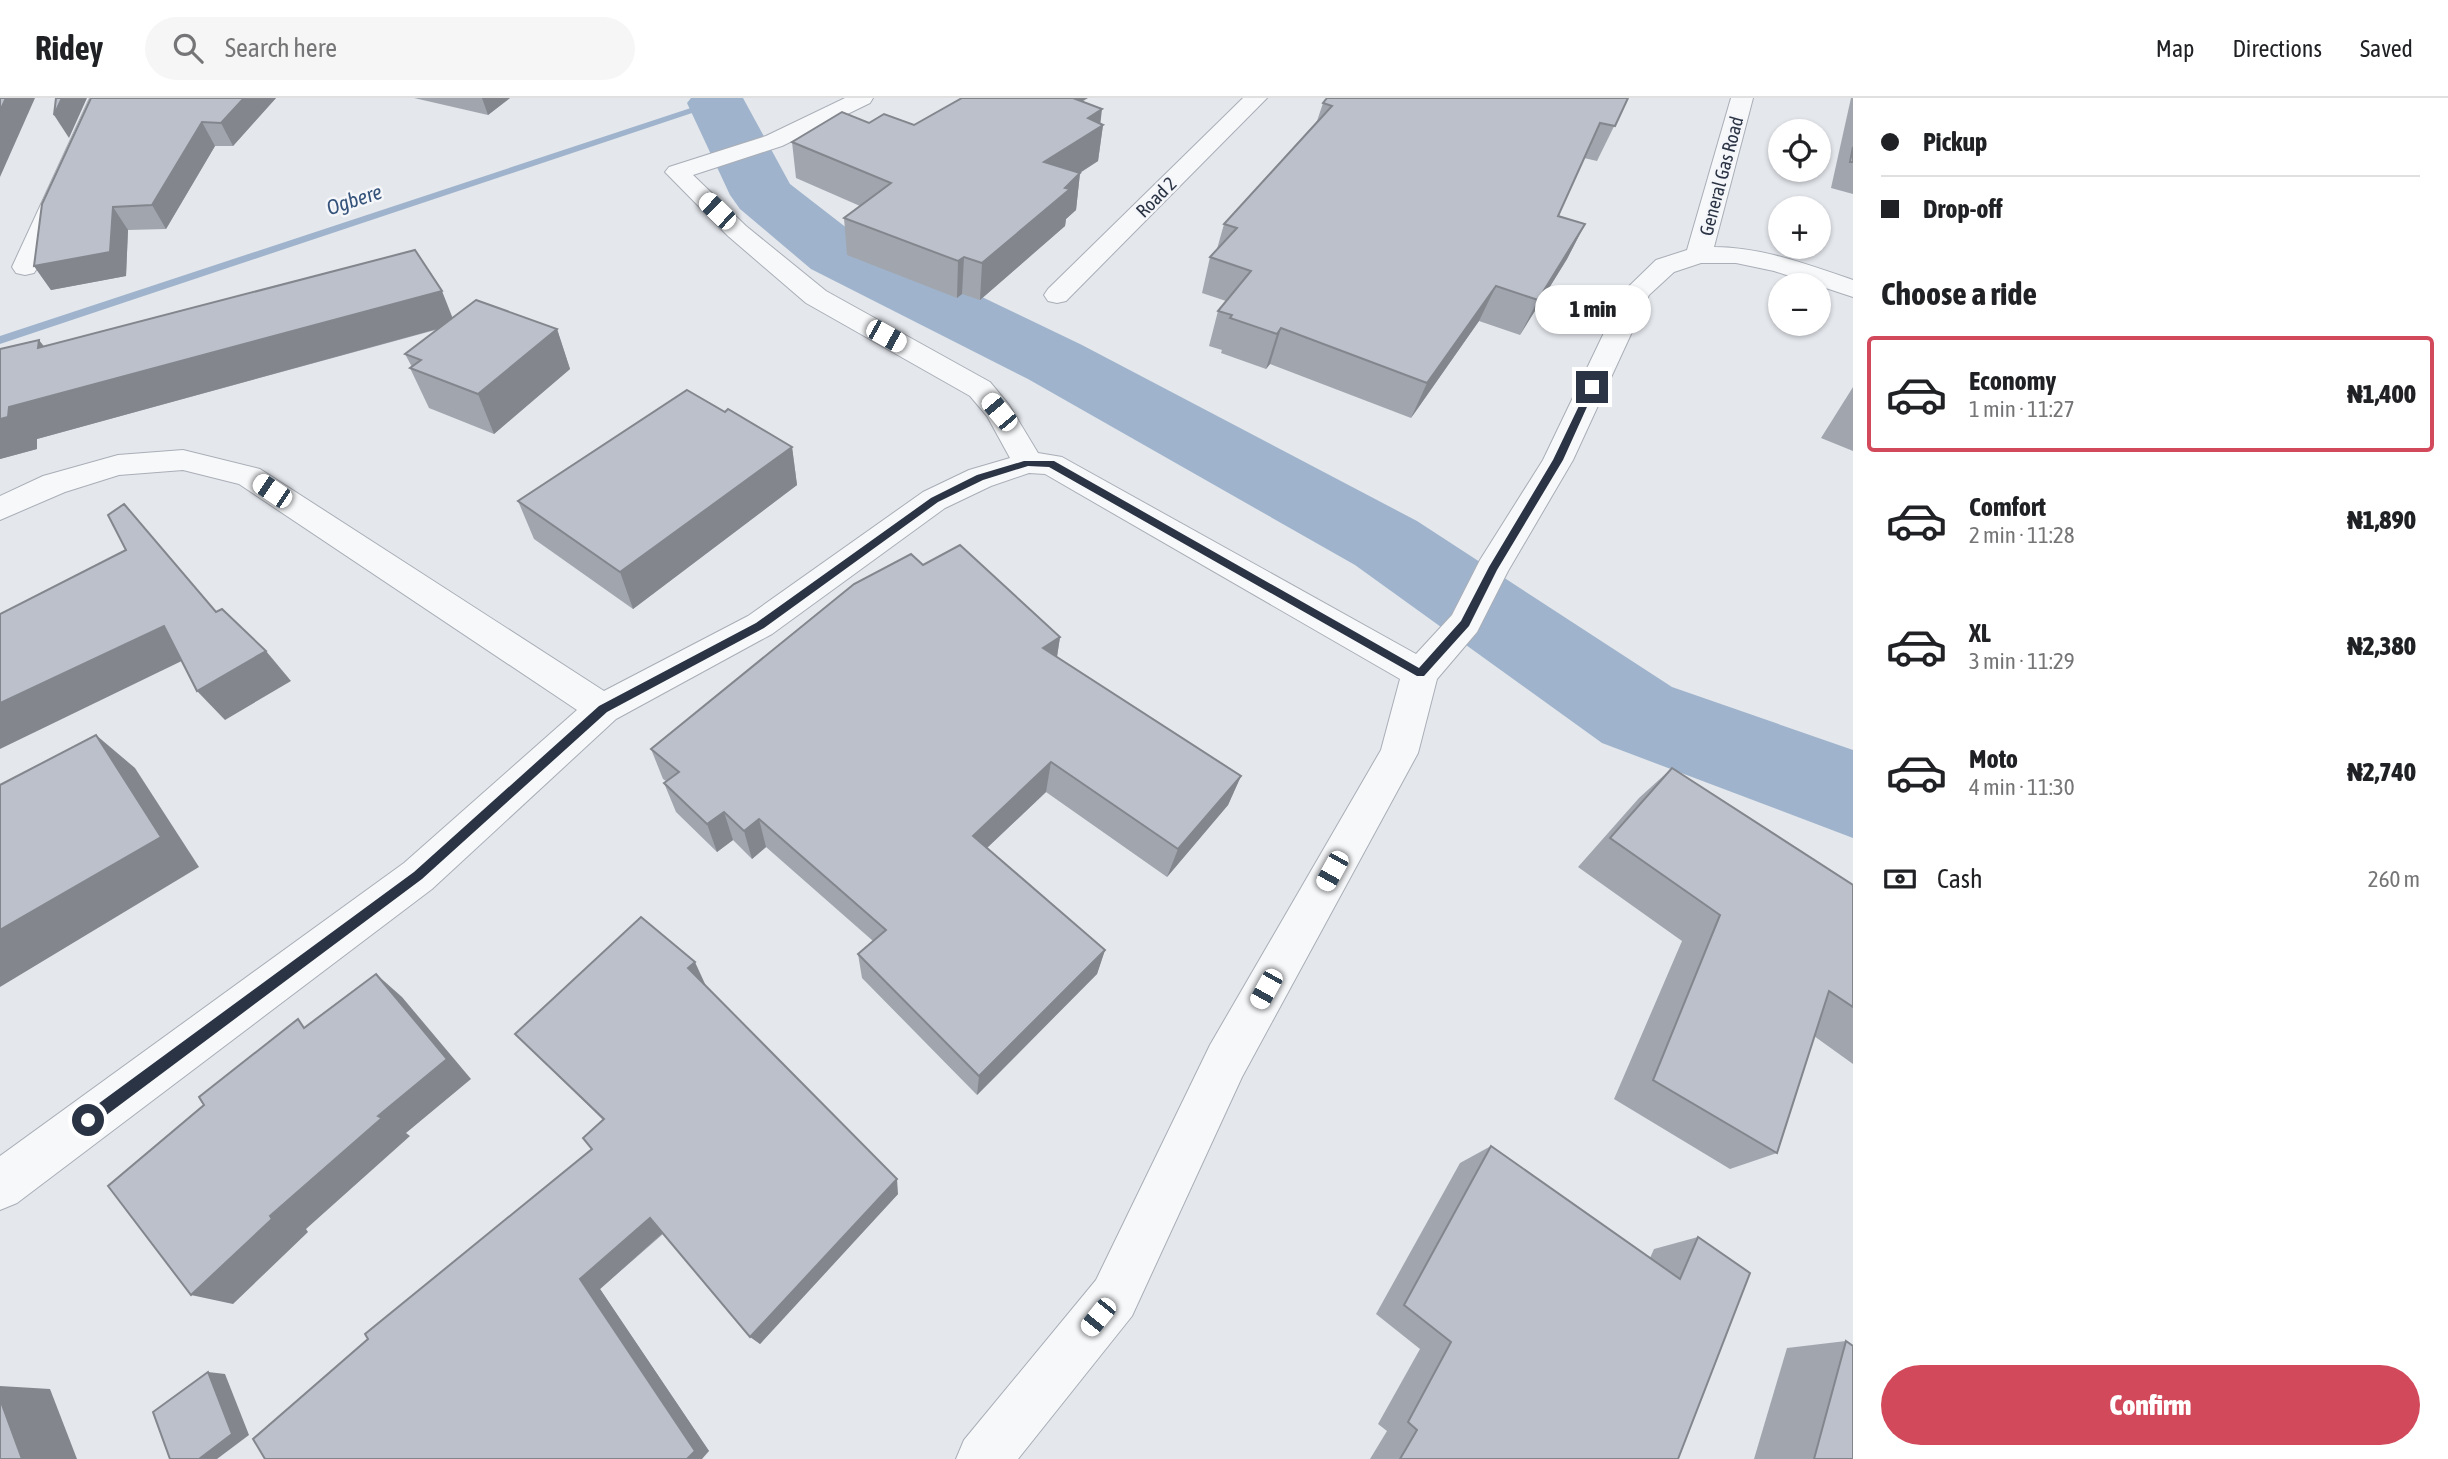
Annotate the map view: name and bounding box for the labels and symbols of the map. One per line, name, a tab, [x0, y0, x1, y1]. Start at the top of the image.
street label: General Gas Road	[1694, 114, 1748, 238]
street label: Road 2	[1131, 172, 1181, 222]
water label: Ogbere	[323, 179, 385, 219]
car	[695, 189, 740, 233]
callout: 1 min	[1534, 286, 1650, 334]
car	[863, 317, 910, 355]
route end	[1576, 371, 1608, 403]
car	[978, 389, 1021, 435]
car	[249, 471, 296, 511]
car	[1313, 848, 1352, 894]
car	[1247, 966, 1286, 1012]
route start	[72, 1104, 104, 1136]
car	[1077, 1294, 1120, 1340]

